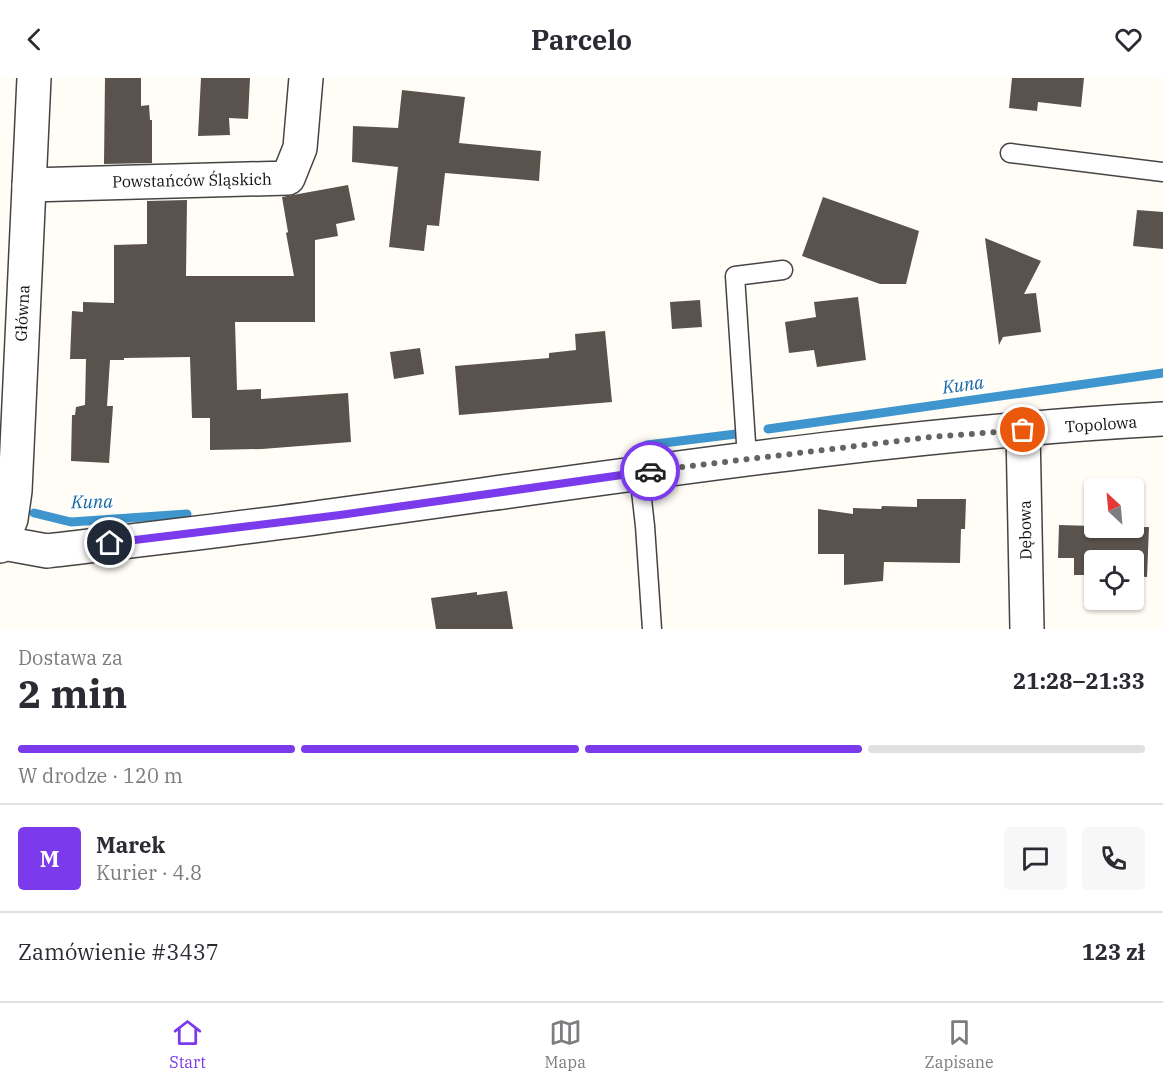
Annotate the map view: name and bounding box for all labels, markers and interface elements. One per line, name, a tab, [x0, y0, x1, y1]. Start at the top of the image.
text: Parcelo	[531, 22, 632, 57]
icon: back	[18, 23, 51, 56]
icon: heart	[1112, 23, 1145, 56]
street label: Powstańców Śląskich	[112, 168, 272, 191]
street label: Główna	[11, 284, 33, 342]
water label: Kuna	[940, 370, 985, 399]
pin	[997, 404, 1048, 455]
street label: Topolowa	[1064, 411, 1138, 437]
icon: bag	[1006, 413, 1039, 446]
courier	[620, 441, 680, 501]
icon: car	[634, 455, 667, 488]
north arrow	[1084, 478, 1144, 538]
map controls	[1084, 478, 1144, 610]
water label: Kuna	[70, 490, 113, 513]
street label: Dębowa	[1014, 500, 1036, 560]
pin	[84, 517, 135, 568]
icon: home	[93, 526, 126, 559]
button: locate	[1084, 550, 1144, 610]
text: Dostawa za	[18, 644, 123, 671]
text: 21:28–21:33	[1013, 666, 1145, 695]
text: 2 min	[18, 668, 127, 719]
text: W drodze · 120 m	[18, 762, 183, 789]
button: chat	[1004, 827, 1067, 890]
button: phone	[1082, 827, 1145, 890]
text: Marek	[96, 830, 165, 859]
text: M	[40, 844, 59, 873]
text: Kurier · 4.8	[96, 859, 202, 886]
text: Zamówienie #3437	[18, 937, 219, 966]
text: 123 zł	[1082, 937, 1145, 966]
tab: Start	[169, 1016, 206, 1072]
tab: Mapa	[545, 1016, 586, 1072]
tab: Zapisane	[925, 1016, 994, 1072]

